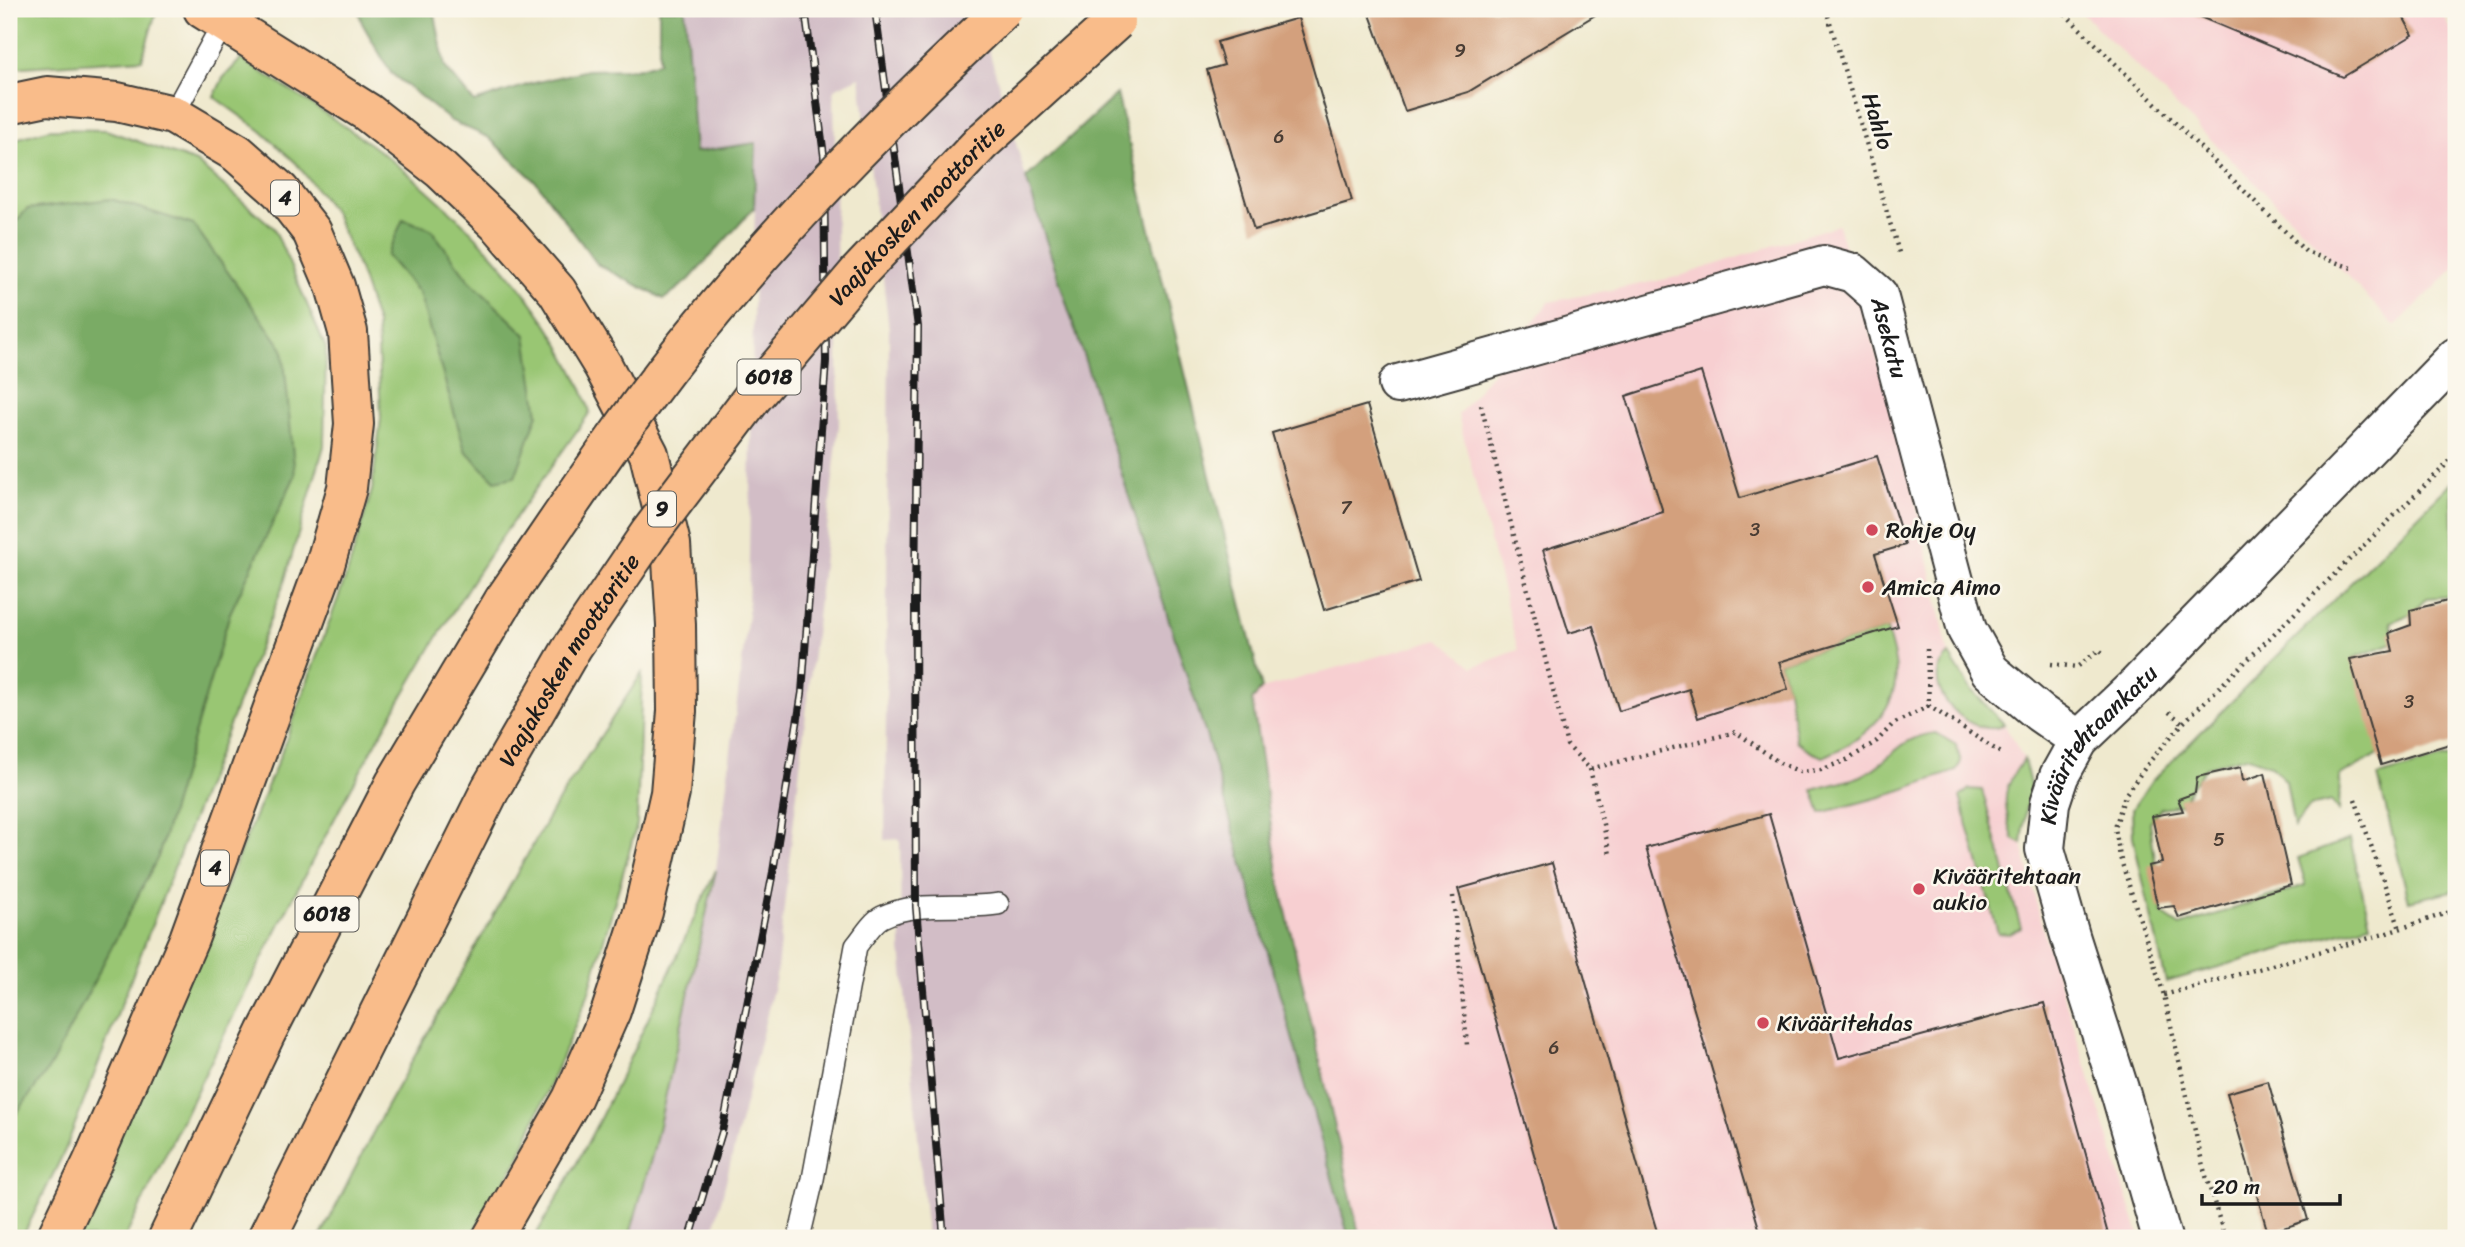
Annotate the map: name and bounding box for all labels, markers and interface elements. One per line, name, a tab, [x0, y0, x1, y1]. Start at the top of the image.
house number: 9	[1454, 34, 1466, 67]
street label: Hahlo	[1849, 87, 1906, 155]
street label: Vaajakosken moottoritie	[818, 109, 1016, 316]
house number: 6	[1274, 120, 1284, 153]
road number: 4	[271, 180, 299, 216]
street label: Asekatu	[1858, 292, 1919, 383]
road number: 6018	[738, 360, 800, 394]
road number: 9	[648, 491, 676, 526]
house number: 7	[1341, 491, 1353, 524]
place label: Rohje Oy	[1886, 510, 1976, 551]
house number: 3	[1750, 513, 1761, 546]
marker: Rohje Oy	[1864, 522, 1880, 538]
street label: Vaajakosken moottoritie	[487, 545, 652, 775]
place label: Amica Aimo	[1881, 567, 2001, 608]
marker: Amica Aimo	[1860, 579, 1876, 595]
street label: Kivääritehtaankatu	[2028, 654, 2169, 827]
house number: 3	[2404, 685, 2415, 718]
house number: 5	[2213, 823, 2225, 856]
road number: 4	[201, 850, 229, 886]
place label: Kivääritehtaan aukio	[1933, 856, 2081, 923]
marker: Kivääritehtaan aukio	[1911, 881, 1927, 897]
road number: 6018	[296, 897, 358, 932]
place label: Kivääritehdas	[1777, 1003, 1913, 1044]
marker: Kivääritehdas	[1755, 1015, 1771, 1031]
house number: 6	[1549, 1031, 1559, 1064]
scale bar	[2202, 1163, 2341, 1207]
text: 20 m	[2213, 1168, 2260, 1206]

